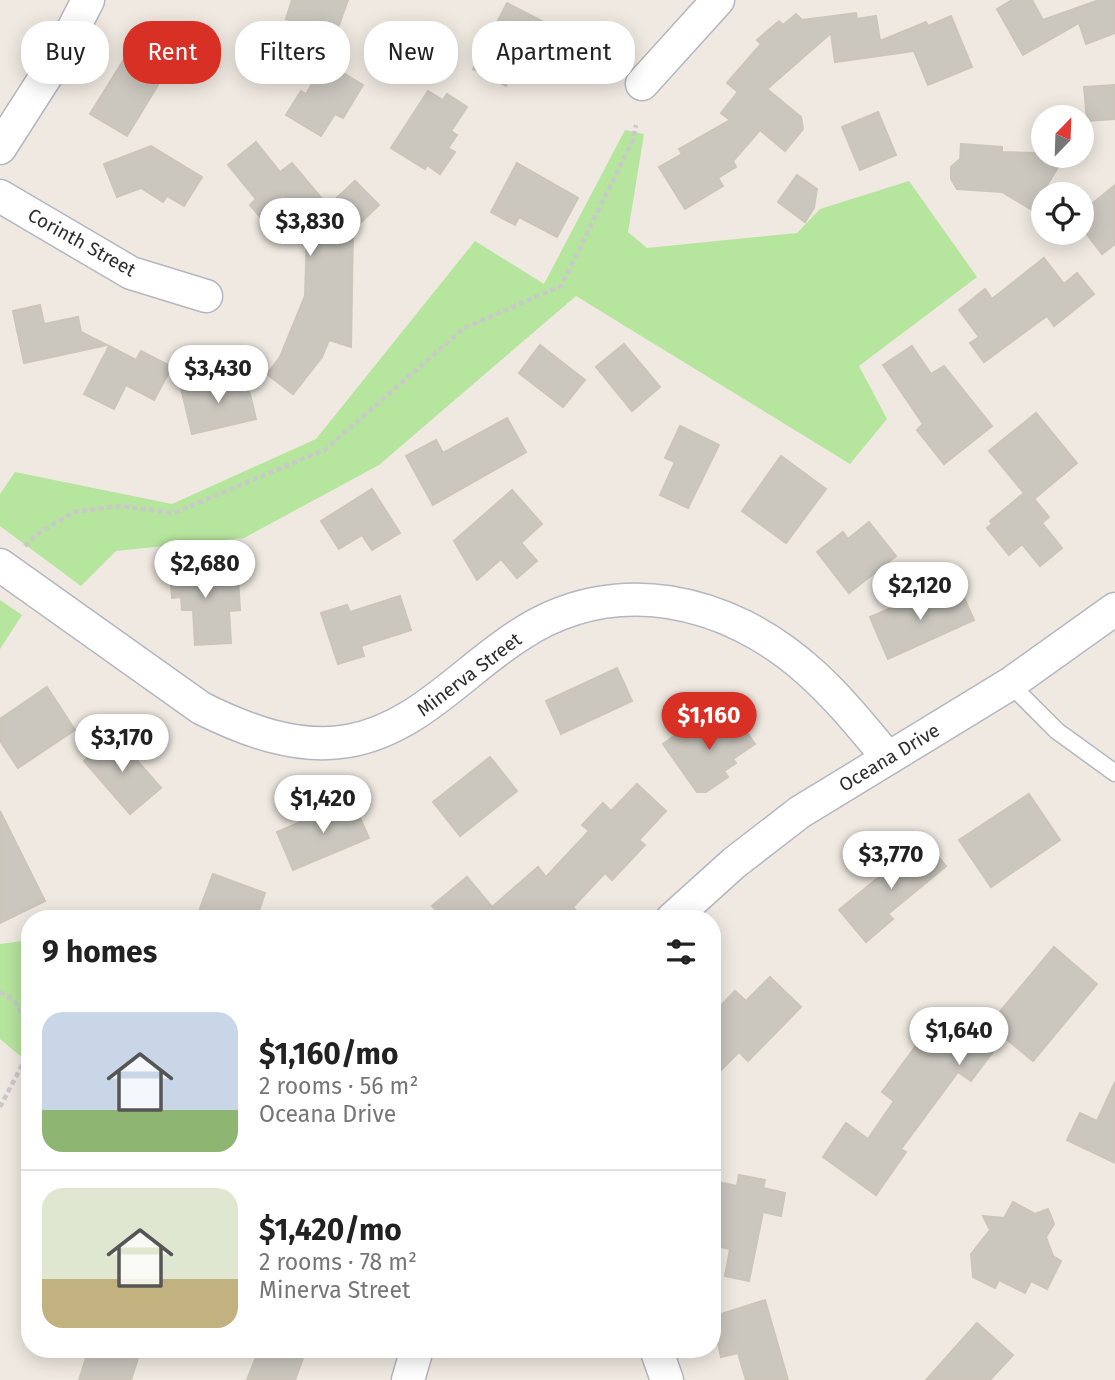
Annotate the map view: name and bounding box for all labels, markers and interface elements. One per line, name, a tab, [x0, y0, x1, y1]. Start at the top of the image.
chip: Buy	[21, 21, 109, 84]
chip: Rent	[123, 21, 221, 84]
chip: Filters	[235, 21, 350, 84]
chip: New	[364, 21, 458, 84]
chip: Apartment	[472, 21, 635, 84]
north arrow	[1031, 105, 1094, 168]
map controls	[1031, 105, 1094, 245]
button: locate	[1031, 182, 1094, 245]
pin: $3,830	[253, 198, 367, 258]
street label: Corinth Street	[24, 203, 140, 282]
text: $3,830	[276, 207, 344, 235]
pin: $3,430	[161, 346, 275, 405]
text: $3,430	[184, 354, 252, 382]
pin: $2,680	[148, 540, 262, 600]
text: $2,680	[170, 549, 240, 577]
pin: $2,120	[863, 562, 977, 622]
text: $2,120	[888, 571, 952, 599]
street label: Minerva Street	[412, 628, 526, 721]
pin: $1,160	[652, 692, 766, 752]
text: $1,160	[678, 701, 740, 729]
pin: $3,170	[65, 714, 179, 774]
street label: Oceana Drive	[835, 718, 944, 796]
text: $3,170	[91, 723, 153, 751]
pin: $1,420	[266, 776, 380, 835]
text: $1,420	[290, 784, 356, 812]
pin: $3,770	[834, 832, 948, 891]
text: $3,770	[859, 840, 923, 868]
icon: filters	[662, 933, 700, 971]
text: 9 homes	[42, 934, 157, 970]
pin: $1,640	[902, 1007, 1016, 1067]
text: $1,640	[925, 1016, 993, 1044]
text: $1,160/mo	[259, 1036, 398, 1072]
icon: home	[98, 1040, 182, 1124]
text: 2 rooms · 56 m²	[259, 1072, 418, 1100]
text: Oceana Drive	[259, 1100, 396, 1128]
text: $1,420/mo	[259, 1212, 402, 1248]
icon: home	[98, 1216, 182, 1300]
text: 2 rooms · 78 m²	[259, 1248, 417, 1276]
text: Minerva Street	[259, 1276, 410, 1304]

